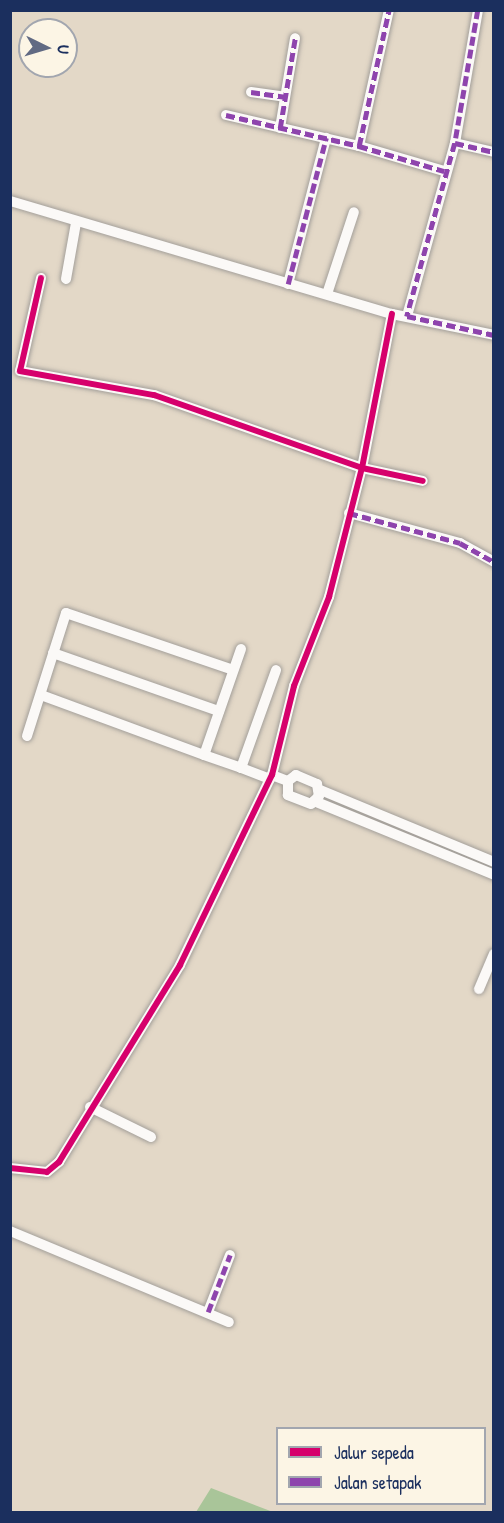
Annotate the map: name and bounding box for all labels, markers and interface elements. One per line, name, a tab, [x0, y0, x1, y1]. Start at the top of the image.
north arrow	[18, 18, 78, 78]
text: U	[53, 44, 75, 55]
legend	[276, 1427, 486, 1505]
text: Jalur sepeda	[334, 1440, 414, 1465]
text: Jalan setapak	[334, 1470, 421, 1495]

